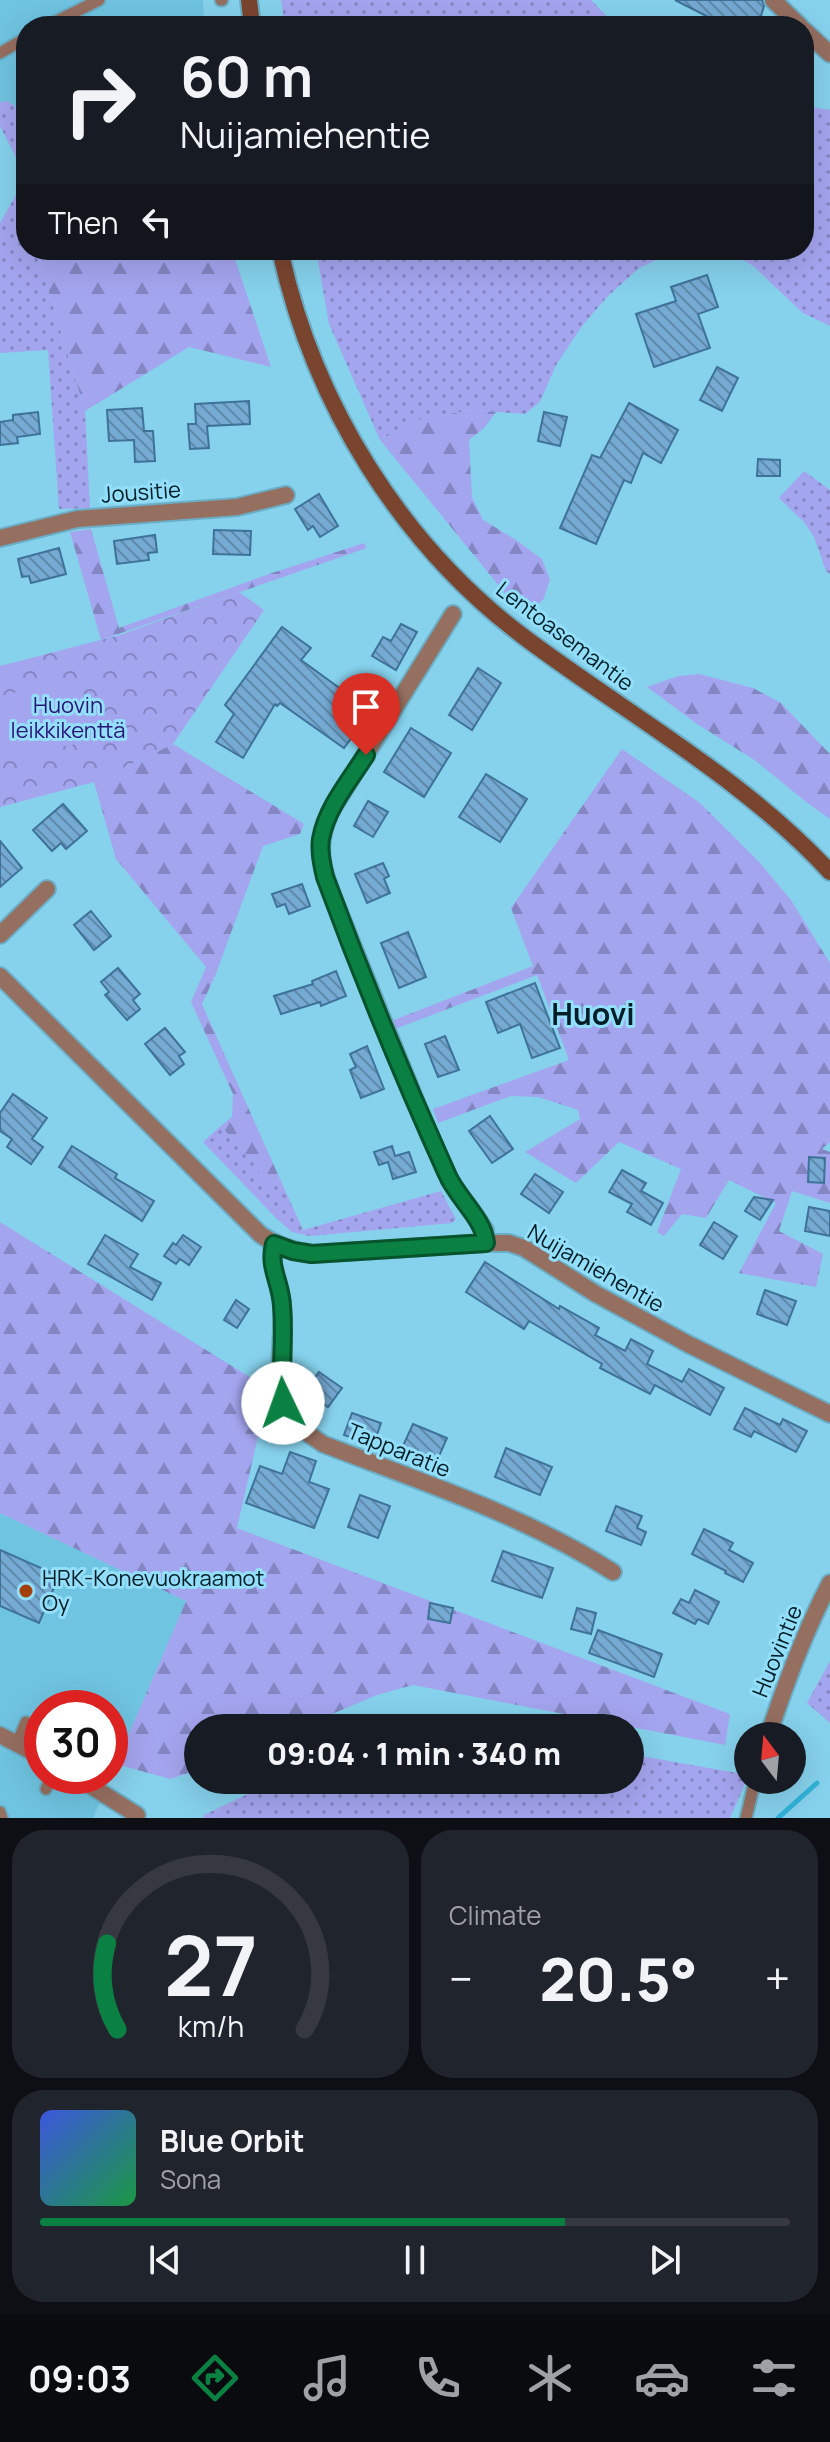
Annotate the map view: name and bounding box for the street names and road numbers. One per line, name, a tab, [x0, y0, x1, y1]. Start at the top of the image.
street label: Jousitie	[100, 474, 182, 510]
street label: Lentoasemantie	[490, 574, 640, 698]
street label: Nuijamiehentie	[522, 1217, 670, 1319]
street label: Tapparatie	[343, 1416, 455, 1484]
street label: Huovintie	[745, 1600, 809, 1702]

